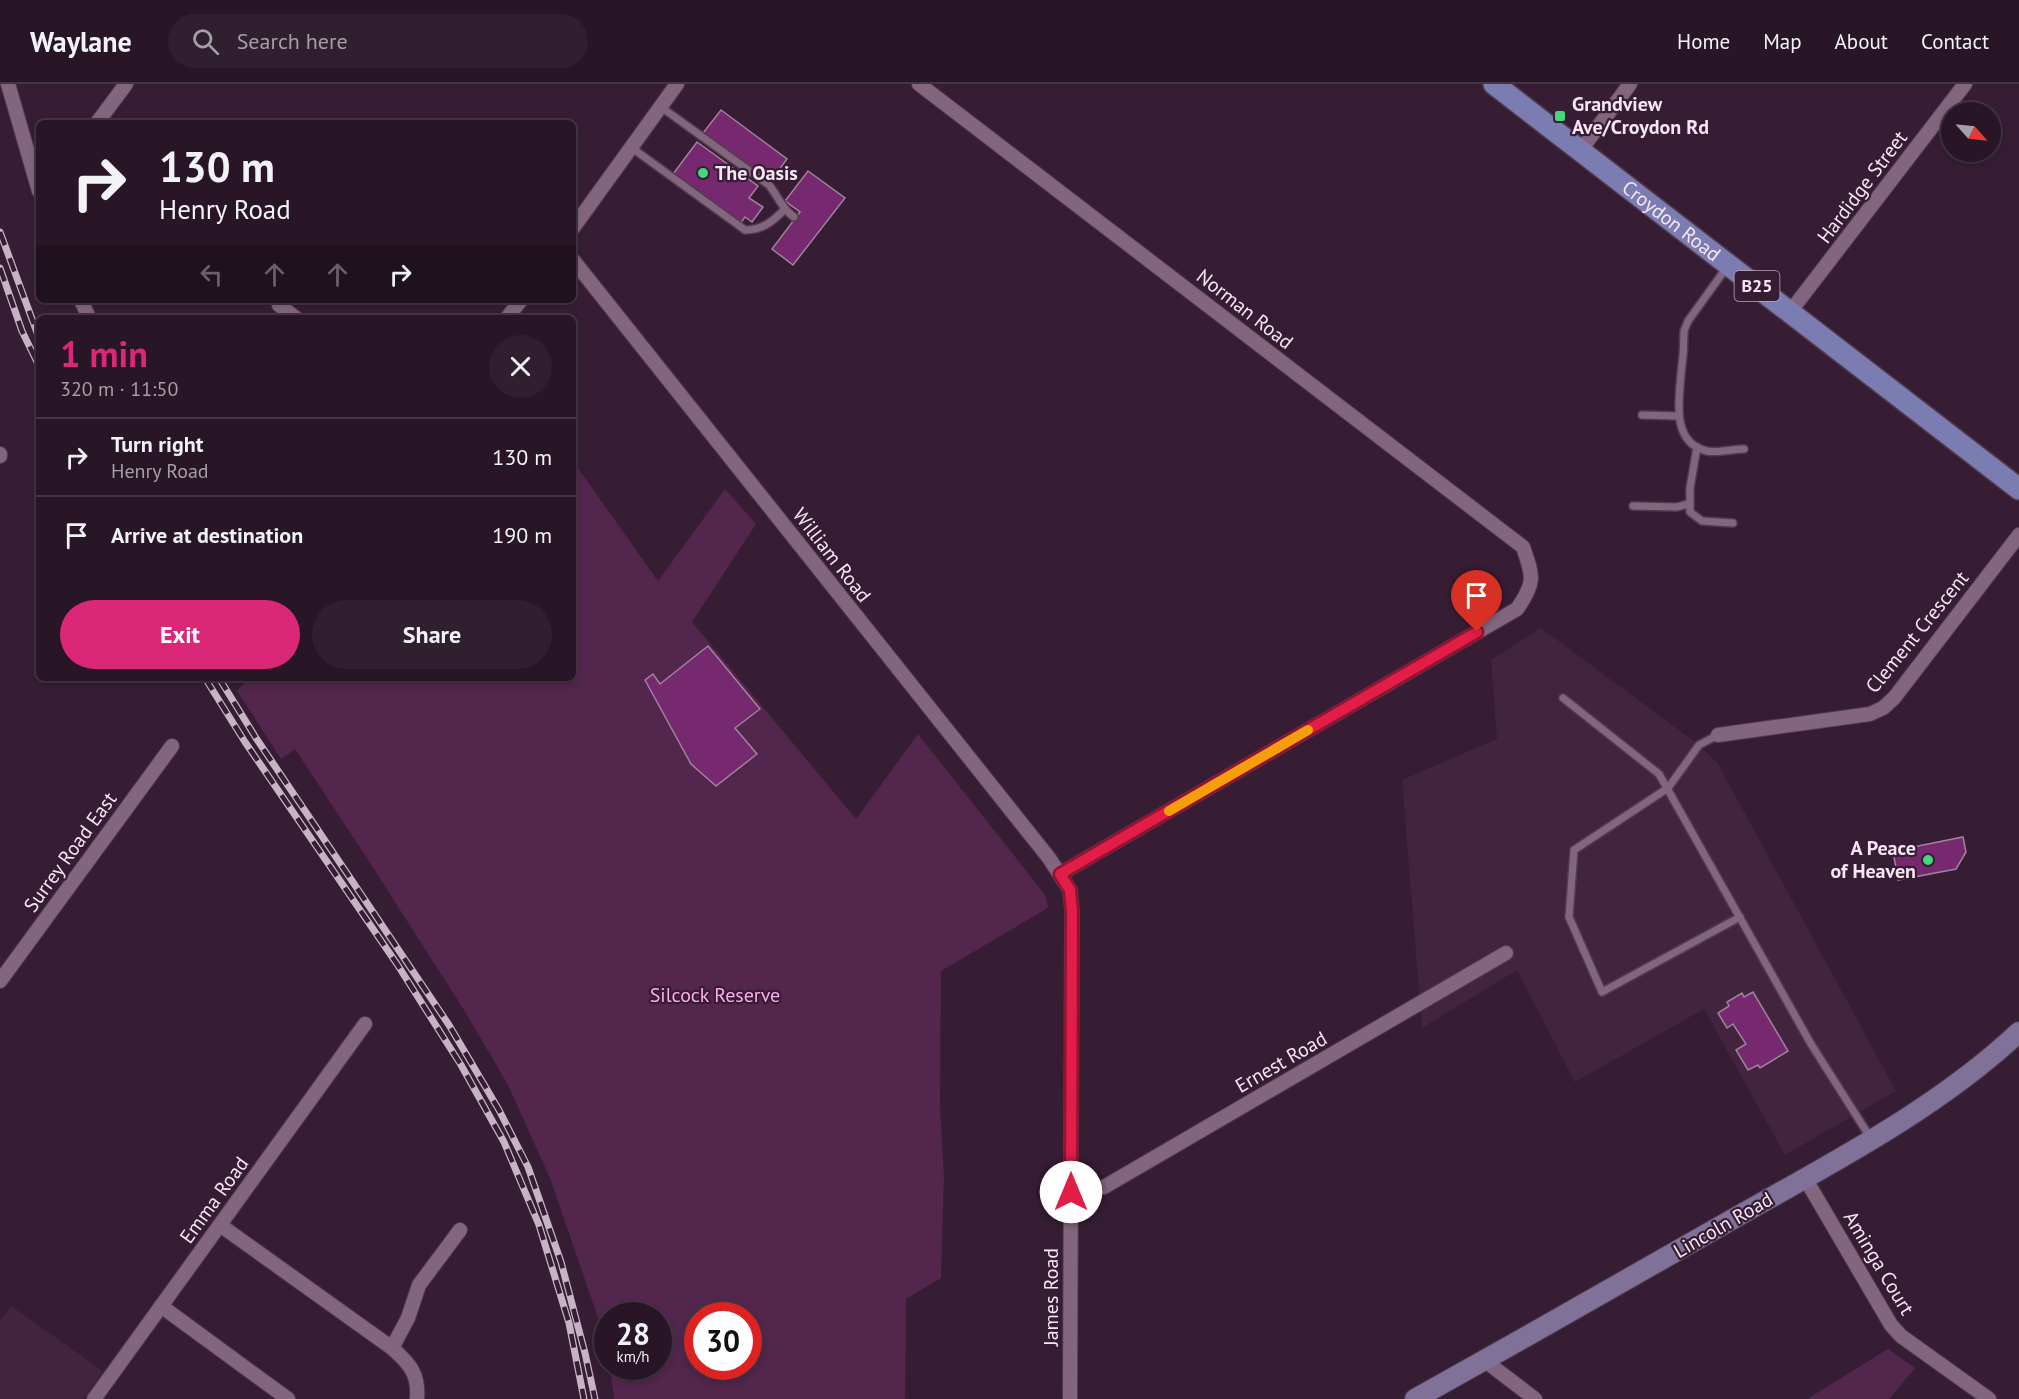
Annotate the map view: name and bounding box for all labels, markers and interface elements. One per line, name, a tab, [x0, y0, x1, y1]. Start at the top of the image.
search box	[168, 14, 588, 68]
text: Waylane	[30, 23, 132, 60]
icon: search	[189, 25, 222, 58]
text: Search here	[237, 27, 348, 55]
text: Home	[1677, 28, 1730, 55]
text: Map	[1763, 28, 1802, 55]
text: About	[1835, 28, 1888, 55]
text: Contact	[1921, 28, 1989, 55]
place label: Grandview Ave/Croydon Rd	[1572, 91, 1709, 140]
north arrow	[1941, 102, 2001, 162]
map controls	[1941, 102, 2001, 162]
marker: Grandview Ave/Croydon Rd	[1553, 109, 1567, 123]
street label: Hardidge Street	[1811, 125, 1913, 248]
text: 130 m	[159, 139, 275, 194]
icon: right	[60, 144, 138, 222]
place label: The Oasis	[715, 160, 798, 186]
marker: The Oasis	[696, 166, 710, 180]
street label: Croydon Road	[1617, 175, 1726, 267]
text: Henry Road	[159, 192, 291, 226]
icon: left	[195, 258, 228, 291]
icon: ahead	[258, 258, 291, 291]
icon: ahead	[321, 258, 354, 291]
icon: right	[384, 258, 417, 291]
street label: Norman Road	[1191, 263, 1299, 355]
road number: B25	[1734, 271, 1780, 301]
text: 1 min	[60, 330, 148, 377]
button: close	[489, 335, 552, 398]
text: 320 m · 11:50	[60, 376, 178, 402]
text: Turn right	[111, 430, 203, 458]
icon: right	[60, 441, 93, 474]
text: 130 m	[492, 443, 552, 471]
text: Henry Road	[111, 458, 209, 484]
street label: William Road	[787, 503, 877, 607]
icon: arrive	[60, 519, 93, 552]
text: Arrive at destination	[111, 521, 303, 549]
text: 190 m	[492, 521, 552, 549]
street label: Clement Crescent	[1860, 565, 1974, 698]
pin	[1451, 570, 1502, 632]
icon: arrive	[1460, 579, 1493, 612]
button: Exit	[60, 600, 300, 669]
button: Share	[312, 600, 552, 669]
street label: Surrey Road East	[18, 787, 122, 917]
place label: A Peace of Heaven	[1830, 835, 1916, 884]
marker: A Peace of Heaven	[1921, 853, 1935, 867]
park label: Silcock Reserve	[650, 982, 780, 1008]
street label: Ernest Road	[1231, 1025, 1331, 1099]
street label: Emma Road	[174, 1152, 254, 1248]
position arrow	[1039, 1160, 1103, 1224]
street label: Lincoln Road	[1669, 1186, 1777, 1264]
street label: Aminga Court	[1838, 1206, 1920, 1320]
street label: James Road	[1038, 1248, 1064, 1347]
speed limit sign: 30	[684, 1302, 762, 1380]
text: 28	[616, 1314, 650, 1353]
text: km/h	[617, 1347, 649, 1366]

